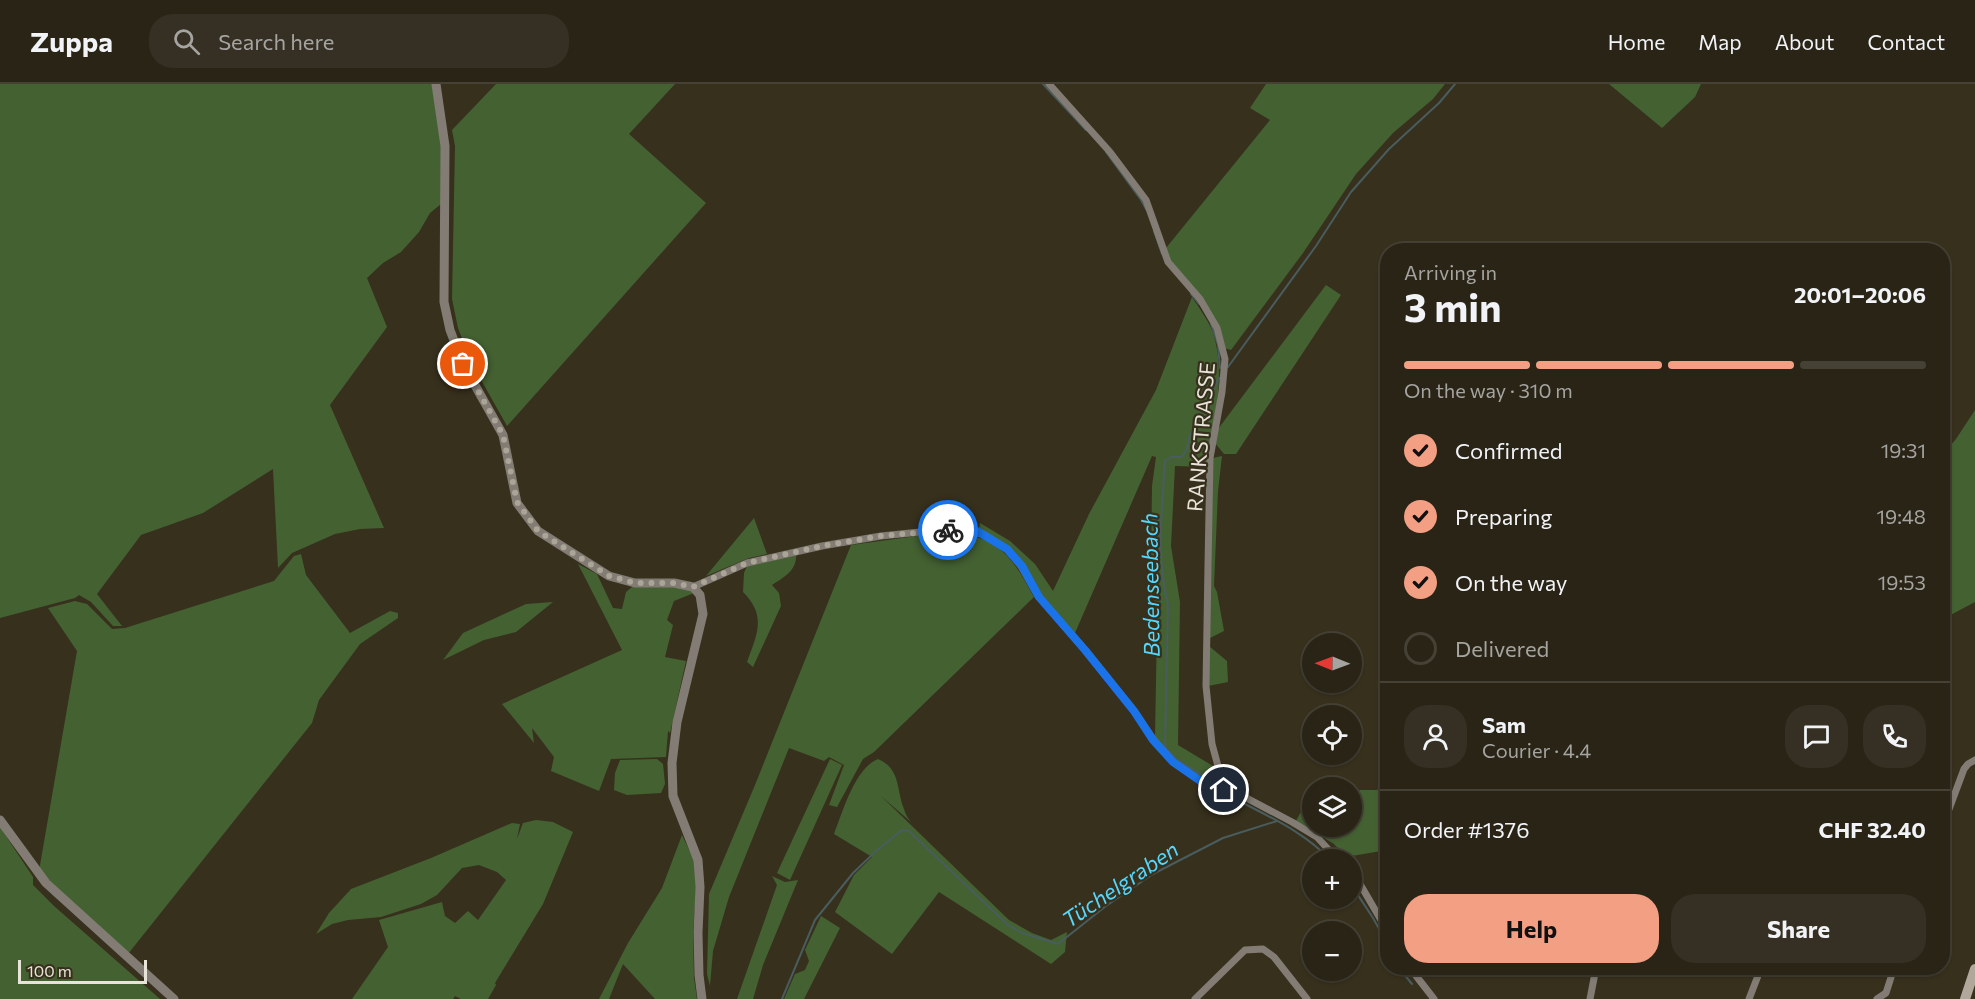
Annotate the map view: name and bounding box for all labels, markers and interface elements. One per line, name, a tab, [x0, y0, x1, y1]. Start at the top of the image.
search box	[149, 14, 569, 68]
text: Zuppa	[30, 24, 113, 58]
icon: search	[170, 25, 203, 58]
text: Search here	[218, 28, 334, 55]
text: Home	[1608, 29, 1665, 54]
text: Map	[1698, 29, 1742, 54]
text: About	[1775, 29, 1834, 54]
text: Contact	[1867, 29, 1945, 54]
text: Arriving in	[1404, 260, 1497, 284]
text: 20:01–20:06	[1794, 281, 1926, 308]
text: 3 min	[1404, 282, 1502, 330]
pin	[437, 338, 488, 389]
icon: bag	[446, 347, 479, 380]
street label: RANKSTRASSE	[1181, 361, 1219, 513]
text: On the way · 310 m	[1404, 378, 1573, 402]
icon: check	[1404, 434, 1437, 467]
text: Confirmed	[1455, 437, 1562, 464]
text: 19:31	[1881, 438, 1926, 462]
courier	[918, 500, 978, 560]
icon: check	[1404, 500, 1437, 533]
text: Preparing	[1455, 503, 1552, 530]
text: 19:48	[1876, 504, 1926, 528]
water label: Bedenseebach	[1135, 513, 1165, 657]
icon: bike	[932, 514, 965, 547]
icon: check	[1404, 566, 1437, 599]
text: On the way	[1455, 569, 1567, 596]
text: 19:53	[1878, 570, 1926, 594]
north arrow	[1302, 633, 1362, 693]
map controls	[1302, 633, 1362, 981]
text: Delivered	[1455, 635, 1549, 662]
button: locate	[1302, 705, 1362, 765]
button: person	[1404, 705, 1467, 768]
button: chat	[1785, 705, 1848, 768]
button: phone	[1863, 705, 1926, 768]
text: Sam	[1482, 711, 1526, 738]
text: Courier · 4.4	[1482, 738, 1591, 762]
pin	[1198, 764, 1249, 815]
icon: home	[1207, 773, 1240, 806]
button: layers	[1302, 777, 1362, 837]
text: Order #1376	[1404, 816, 1530, 843]
text: CHF 32.40	[1819, 816, 1926, 843]
water label: Tüchelgraben	[1057, 835, 1183, 933]
button: +	[1302, 849, 1362, 909]
button: Help	[1404, 894, 1659, 963]
button: Share	[1671, 894, 1926, 963]
button: −	[1302, 921, 1362, 981]
scale bar	[18, 957, 147, 984]
text: 100 m	[27, 961, 72, 980]

